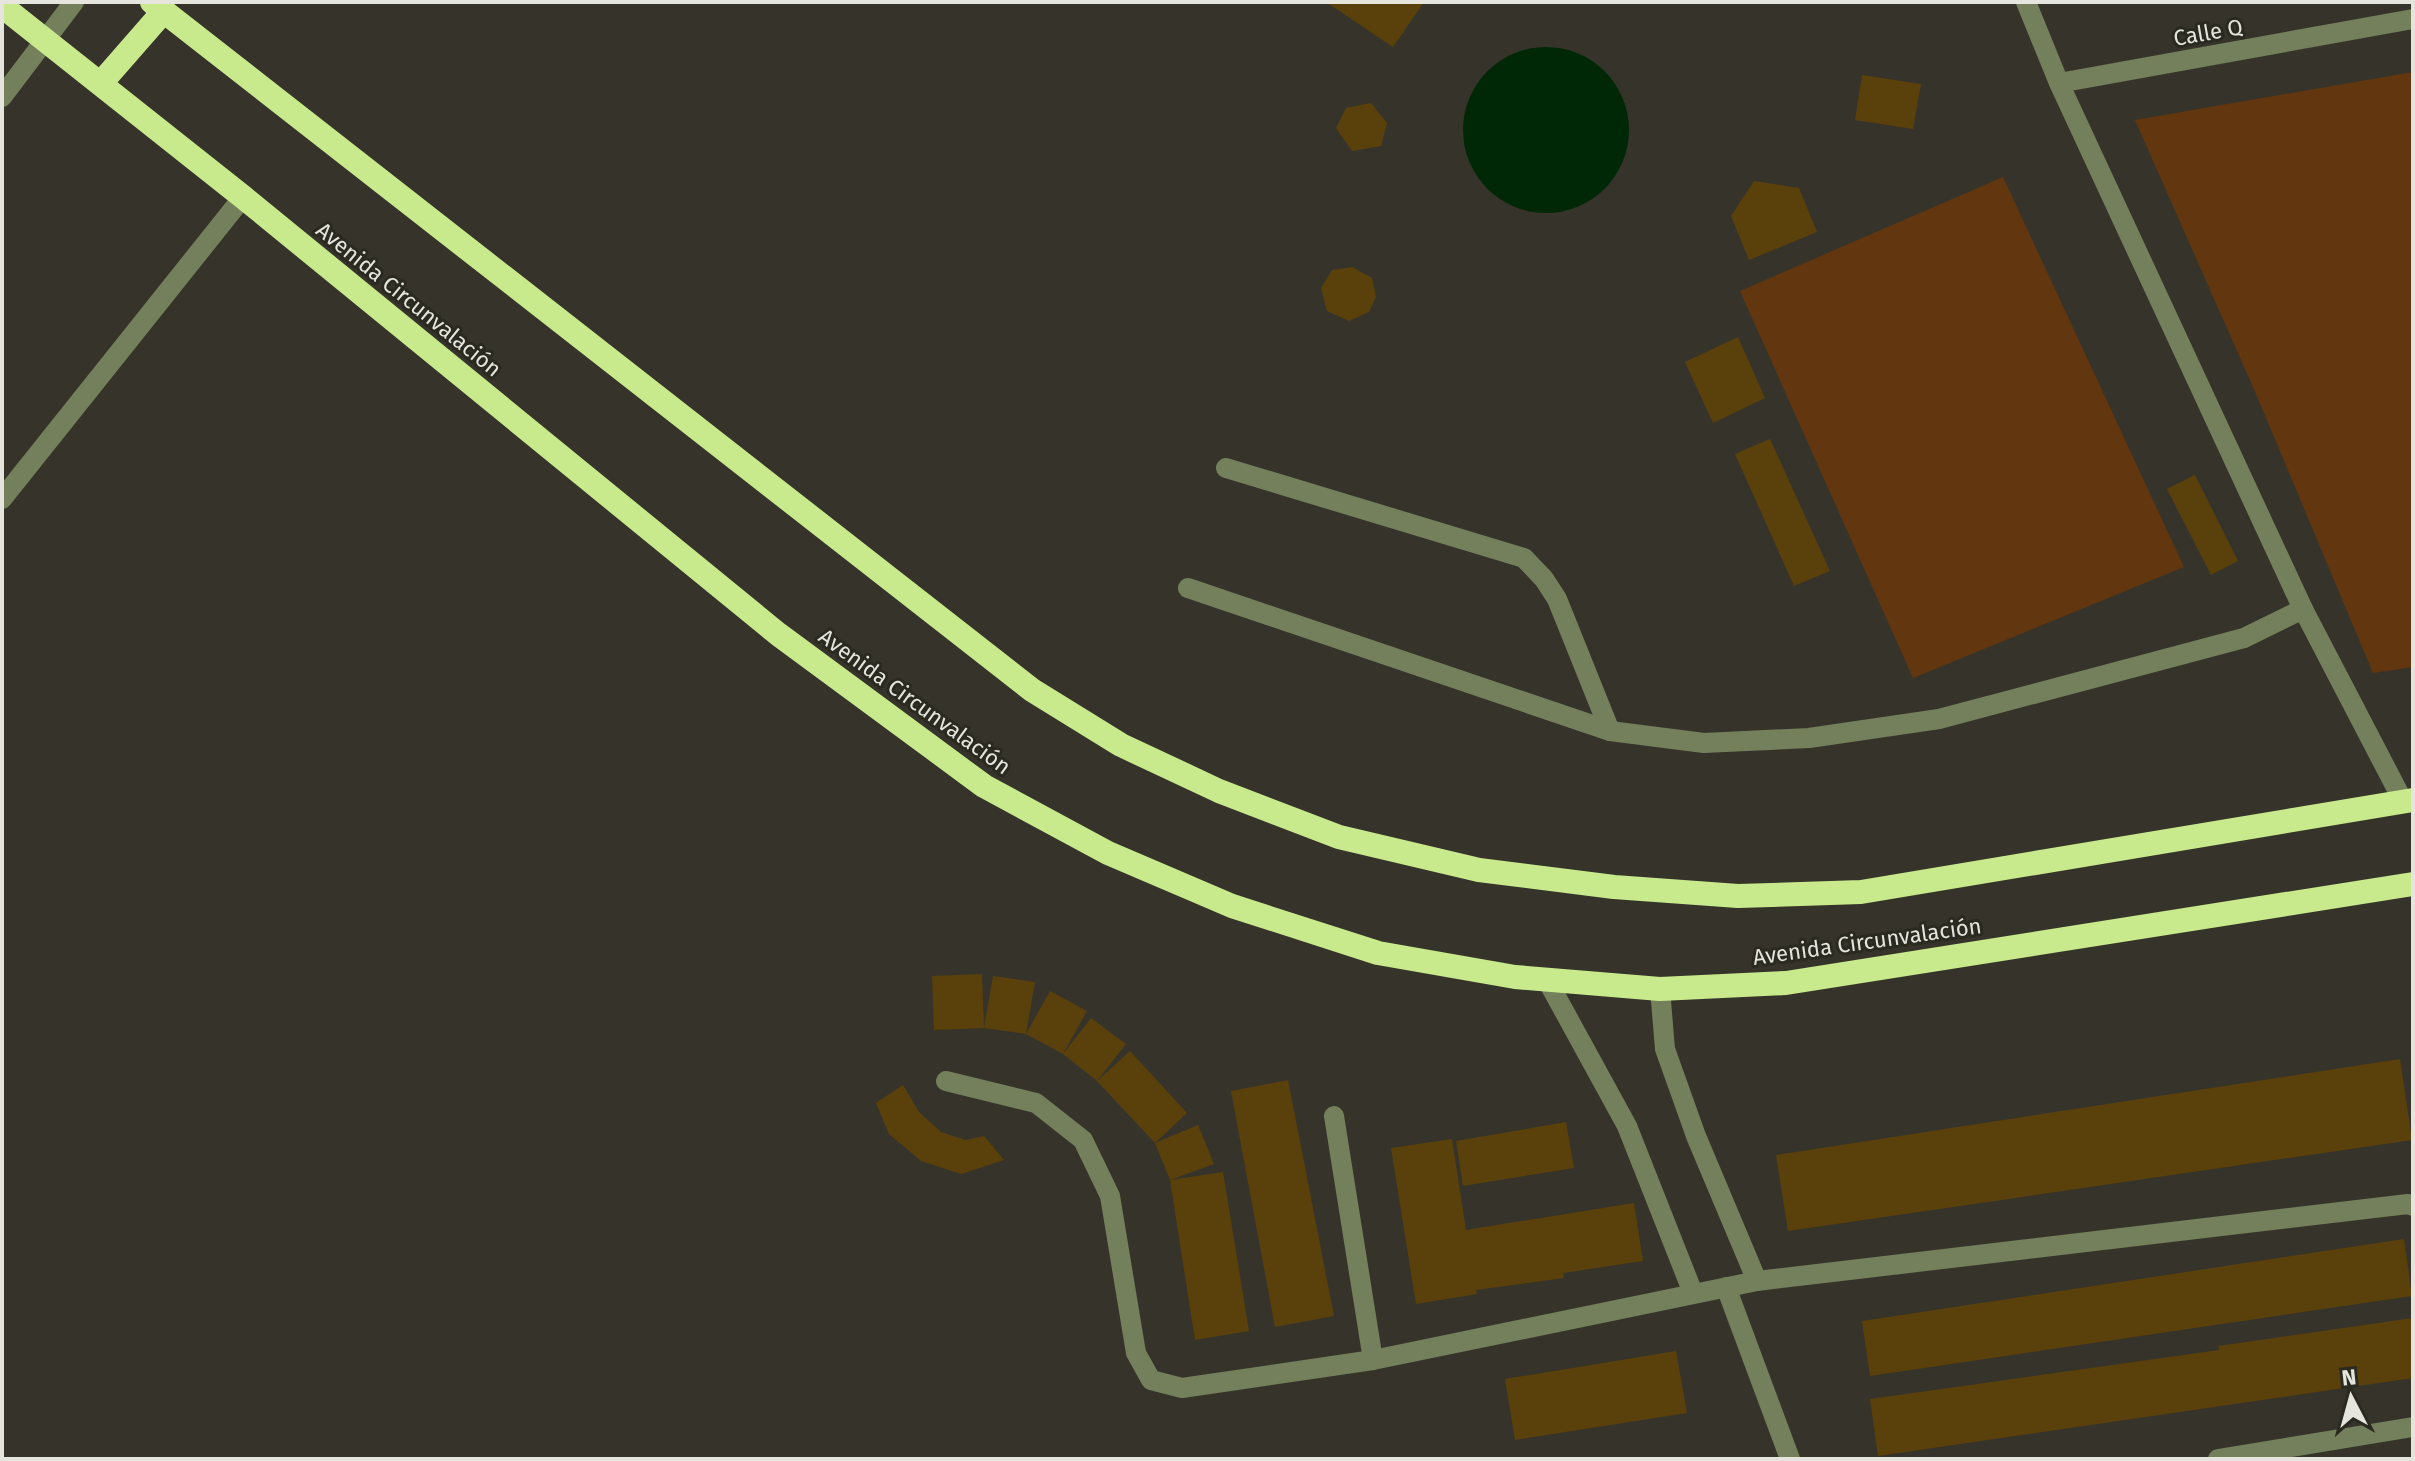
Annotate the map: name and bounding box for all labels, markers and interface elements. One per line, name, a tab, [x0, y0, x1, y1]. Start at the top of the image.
street label: Calle Q	[2171, 13, 2245, 52]
street label: Avenida Circunvalación	[311, 216, 507, 382]
street label: Avenida Circunvalación	[814, 623, 1016, 780]
street label: Avenida Circunvalación	[1751, 912, 1983, 971]
north arrow	[2311, 1357, 2391, 1437]
text: N	[2340, 1363, 2358, 1392]

